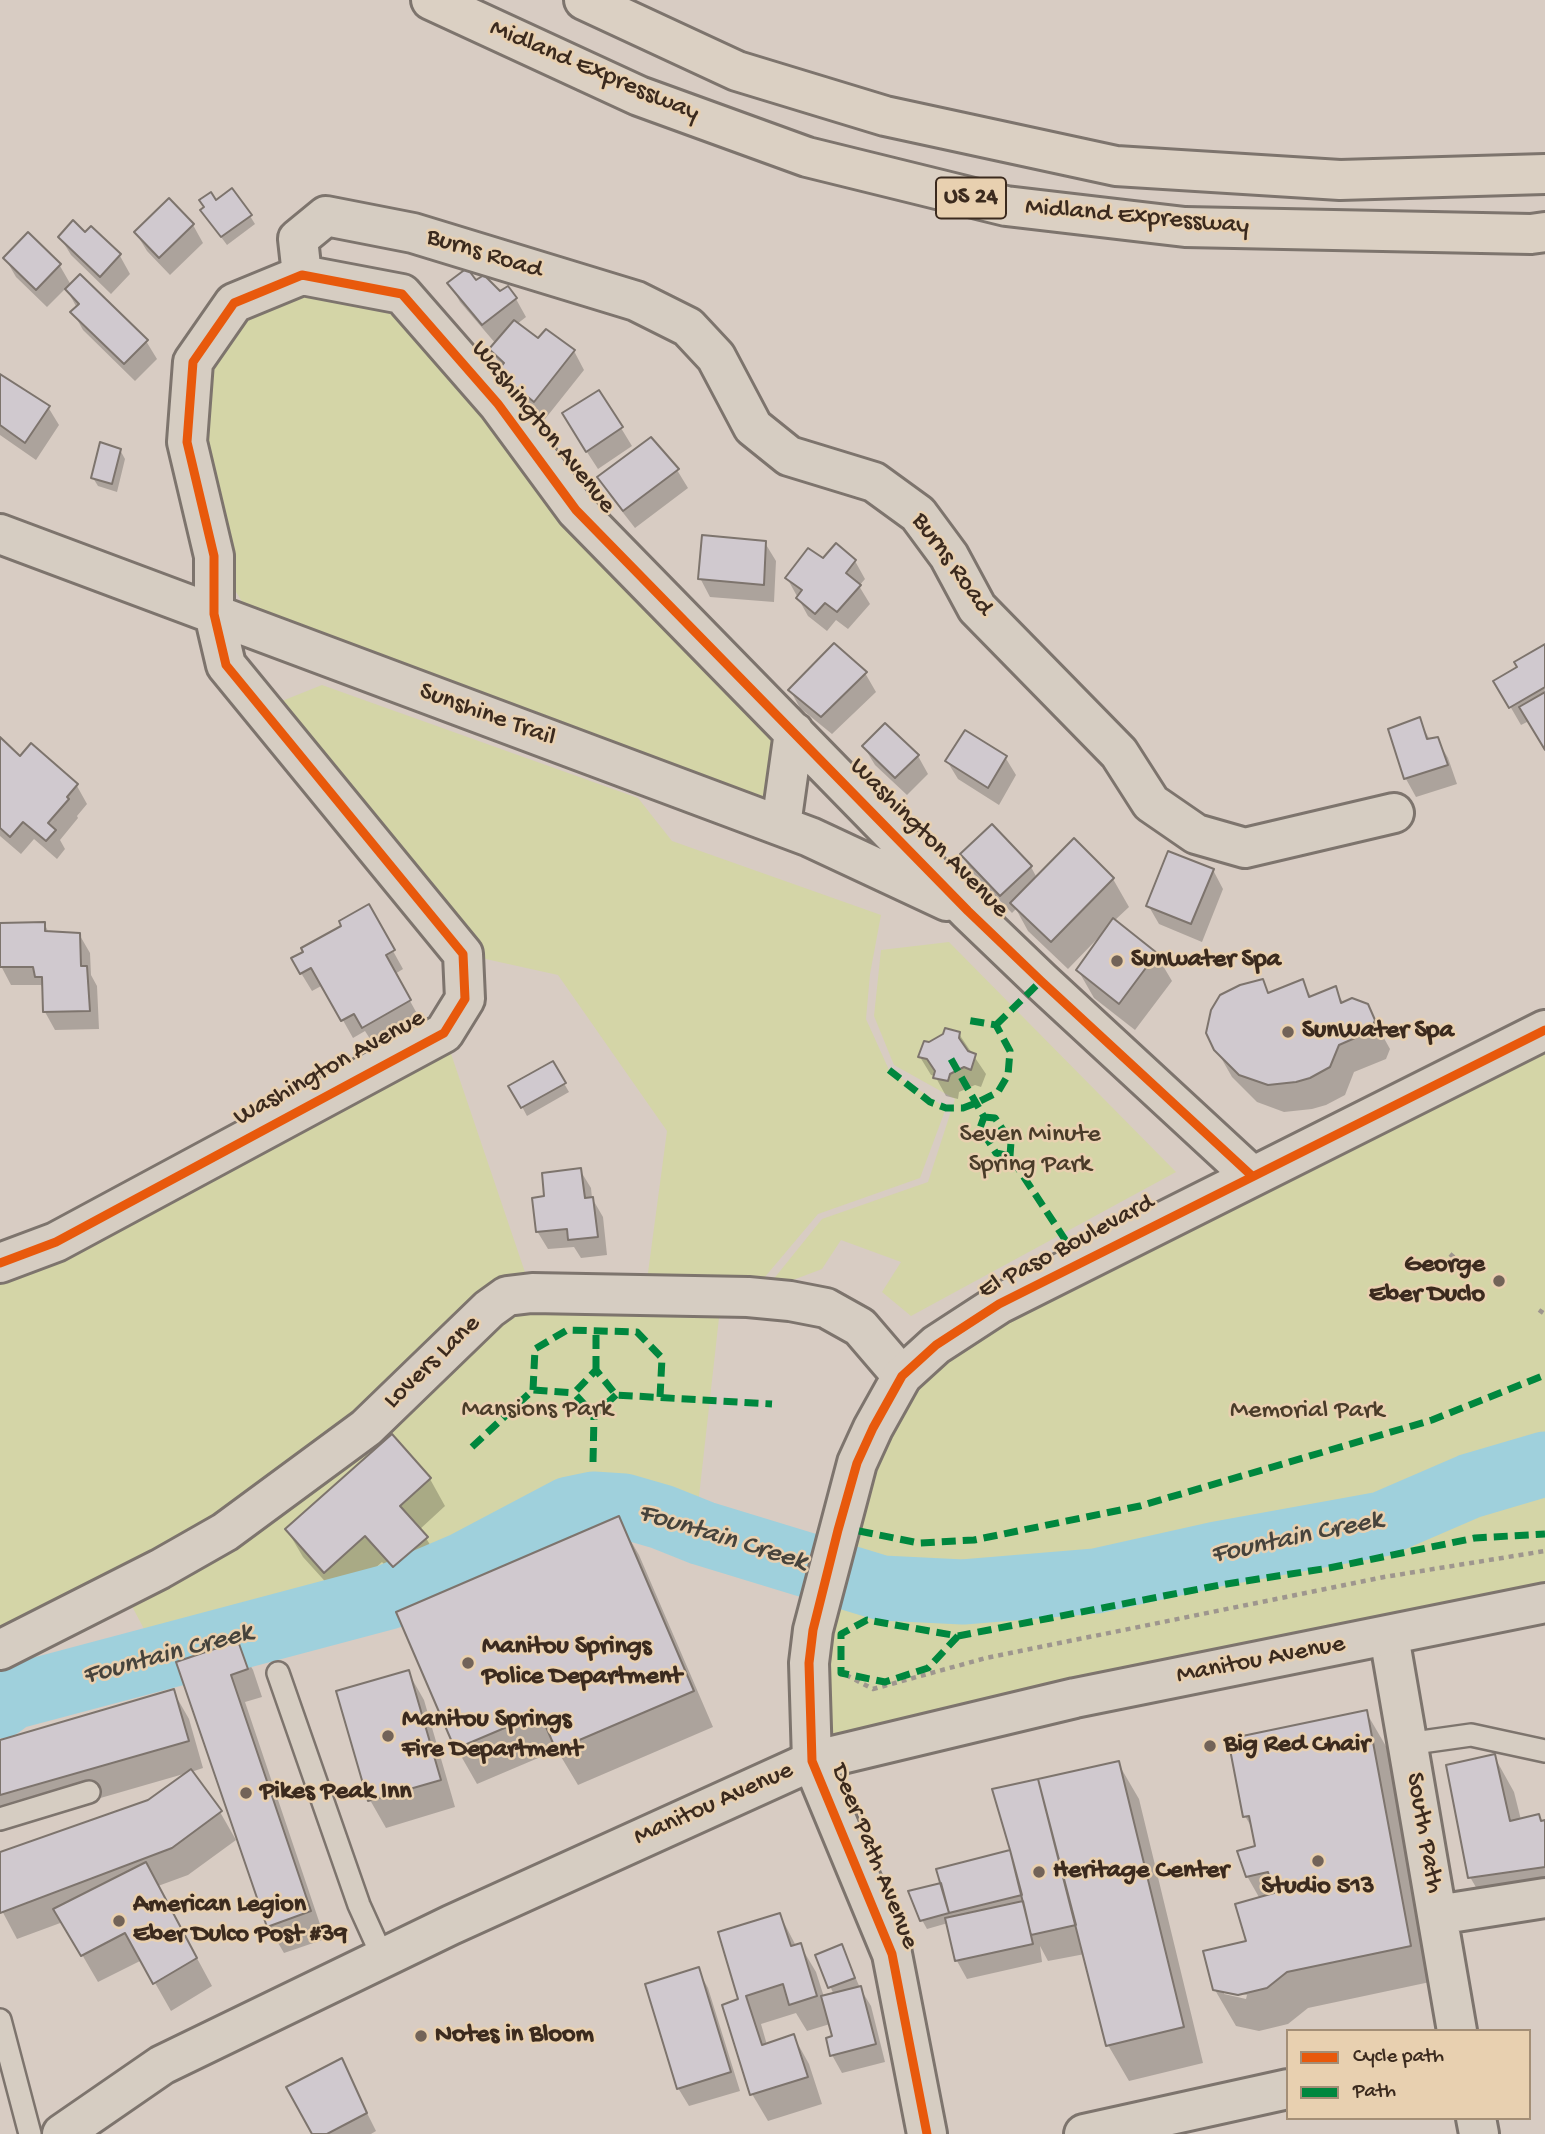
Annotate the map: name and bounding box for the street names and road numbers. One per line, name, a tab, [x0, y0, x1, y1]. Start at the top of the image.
street label: Midland Expressway	[485, 14, 703, 130]
road number: US 24	[936, 178, 1006, 218]
street label: Midland Expressway	[1024, 193, 1250, 243]
street label: Burns Road	[422, 223, 546, 287]
street label: Washington Avenue	[463, 335, 621, 521]
street label: Burns Road	[903, 507, 999, 623]
street label: Sunshine Trail	[415, 677, 559, 755]
street label: Washington Avenue	[841, 752, 1015, 926]
street label: Washington Avenue	[229, 1004, 431, 1134]
street label: El Paso Boulevard	[974, 1189, 1160, 1307]
street label: Lovers Lane	[378, 1309, 488, 1417]
street label: Manitou Avenue	[1174, 1629, 1348, 1693]
street label: Manitou Avenue	[629, 1756, 799, 1854]
street label: Deer Path Avenue	[822, 1760, 924, 1954]
street label: South Path	[1397, 1770, 1449, 1896]

